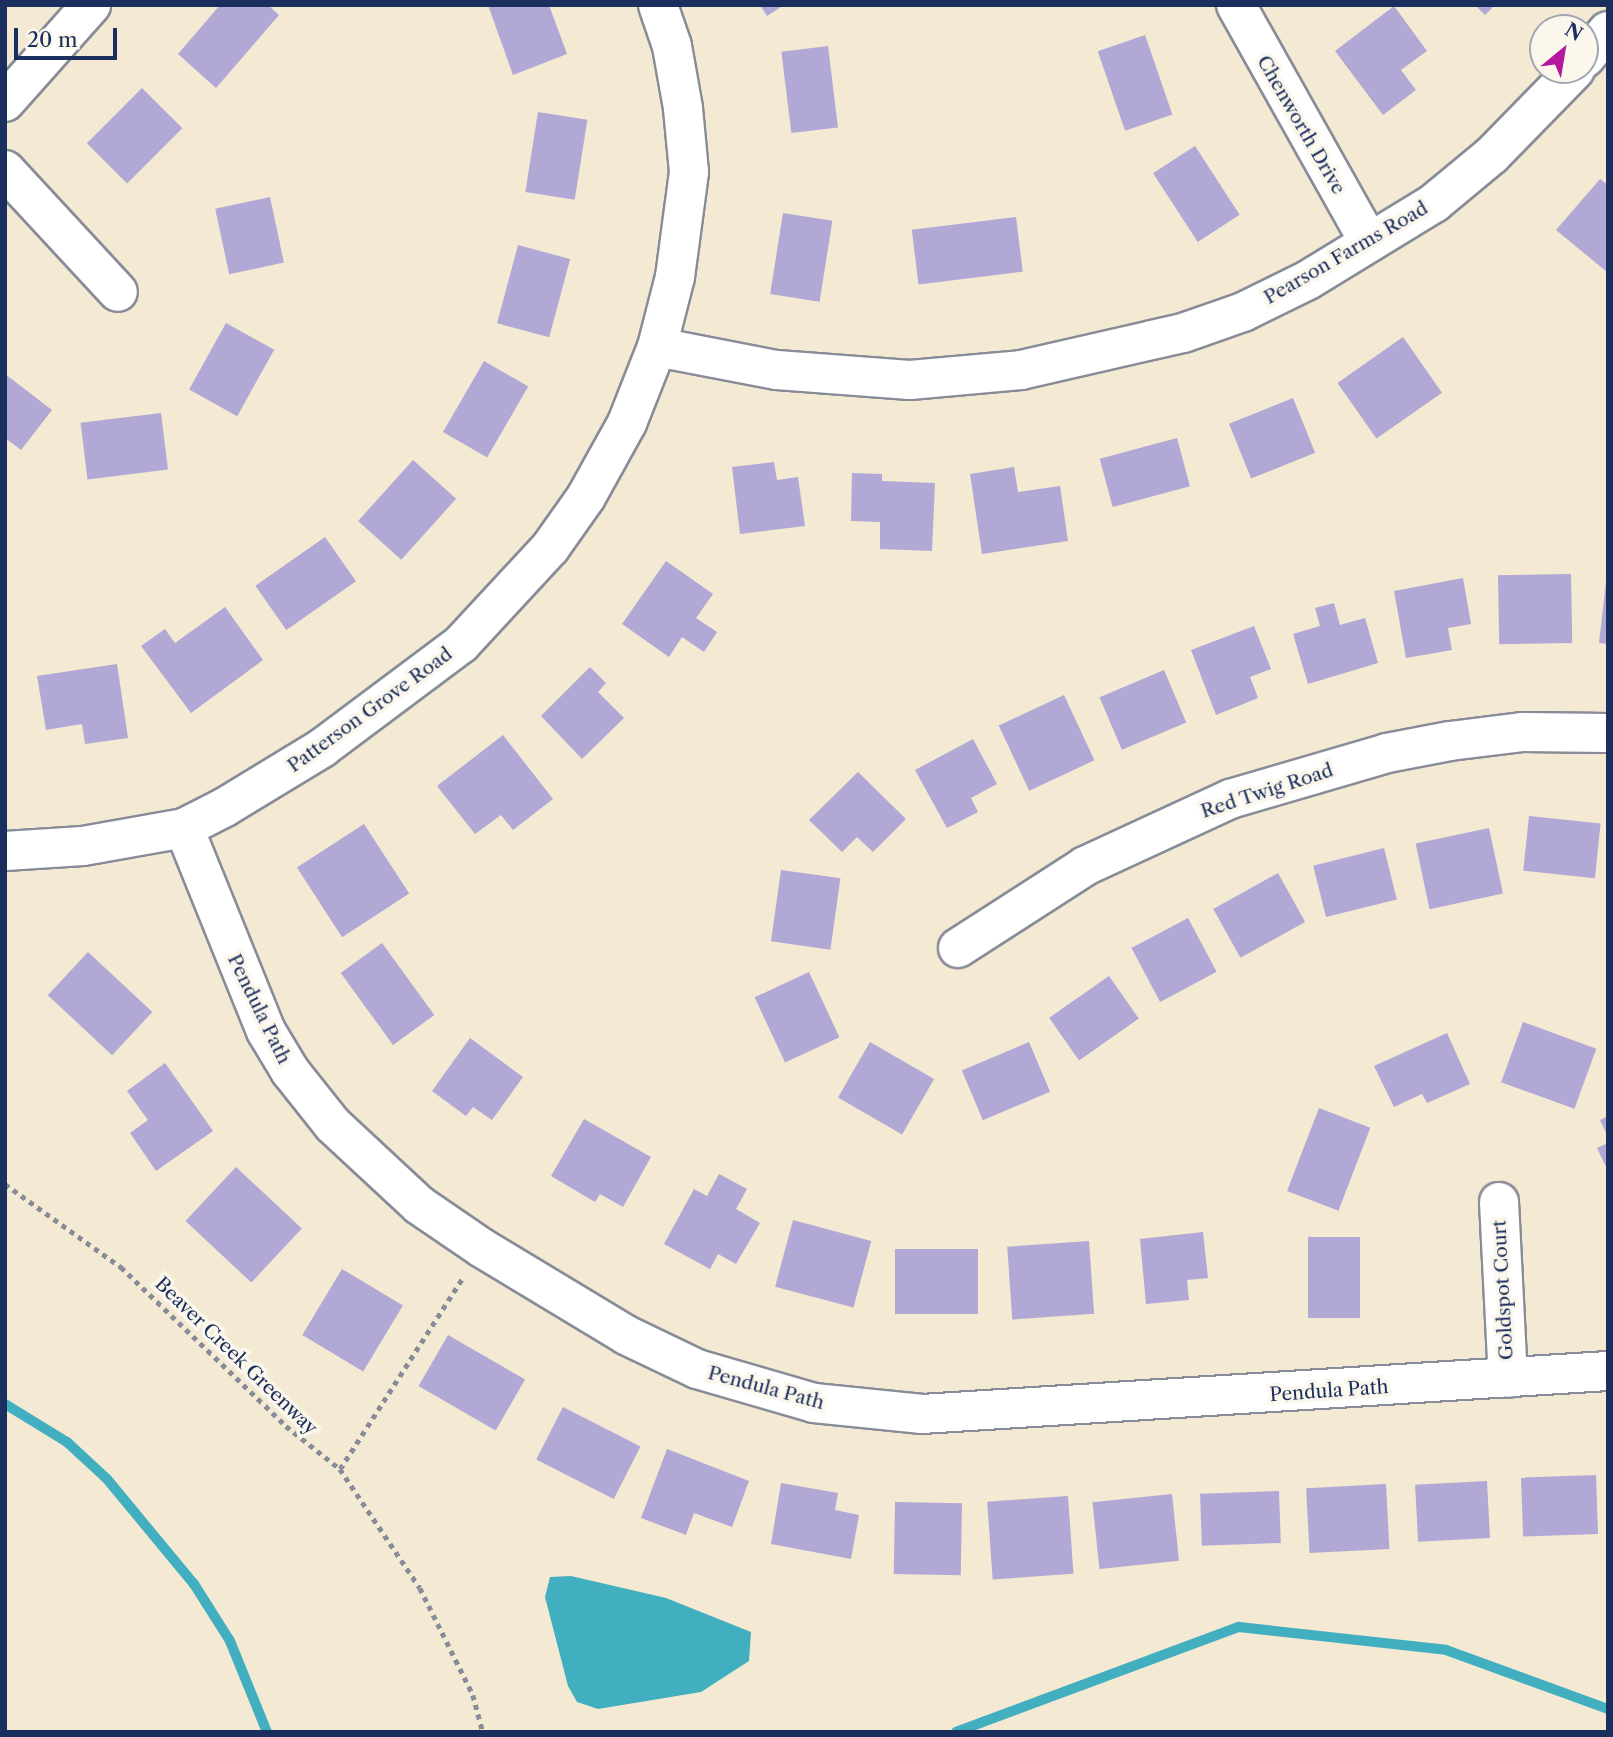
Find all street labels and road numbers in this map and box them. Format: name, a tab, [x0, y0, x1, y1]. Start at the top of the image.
street label: Chenworth Drive	[1252, 52, 1350, 198]
street label: Pearson Farms Road	[1260, 197, 1432, 309]
street label: Patterson Grove Road	[283, 643, 457, 777]
street label: Red Twig Road	[1198, 759, 1336, 823]
street label: Pendula Path	[223, 950, 295, 1068]
street label: Goldspot Court	[1488, 1219, 1518, 1361]
street label: Beaver Creek Greenway	[150, 1272, 322, 1440]
street label: Pendula Path	[705, 1362, 827, 1414]
street label: Pendula Path	[1269, 1375, 1389, 1407]

